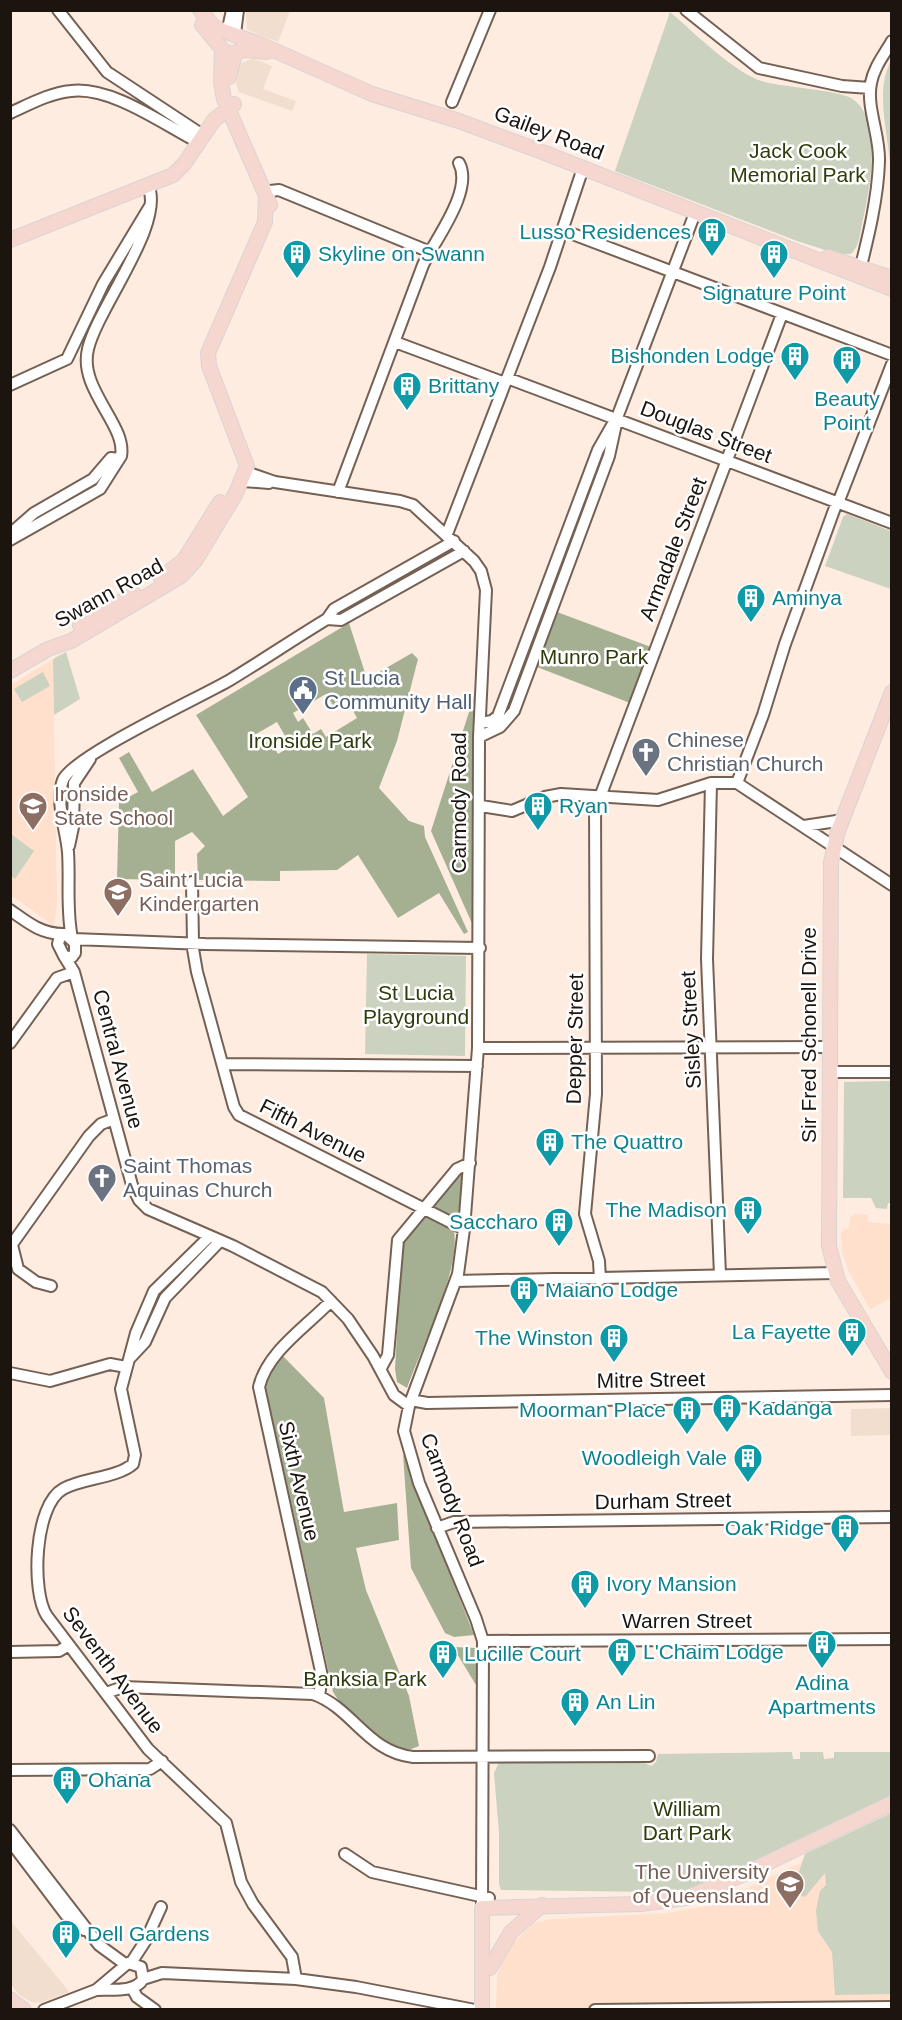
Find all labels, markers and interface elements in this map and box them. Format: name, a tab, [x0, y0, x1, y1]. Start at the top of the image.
street label: Gailey Road	[491, 101, 607, 164]
park label: Jack Cook Memorial Park	[730, 139, 866, 186]
building icon: Lusso Residences	[696, 216, 728, 258]
place label: Lusso Residences	[519, 220, 691, 243]
building icon: Skyline on Swann	[281, 238, 313, 280]
building icon: Signature Point	[758, 238, 790, 280]
place label: Skyline on Swann	[318, 242, 485, 265]
place label: Signature Point	[702, 281, 846, 304]
building icon: Bishonden Lodge	[779, 340, 811, 382]
place label: Bishonden Lodge	[611, 344, 774, 367]
building icon: Beauty Point	[831, 344, 863, 386]
building icon: Brittany	[391, 370, 423, 412]
place label: Brittany	[428, 374, 500, 397]
place label: Beauty Point	[814, 387, 880, 434]
street label: Douglas Street	[637, 396, 775, 467]
street label: Armadale Street	[635, 474, 711, 624]
street label: Swann Road	[51, 553, 167, 632]
building icon: Aminya	[735, 582, 767, 624]
place label: Aminya	[772, 586, 842, 609]
park label: Munro Park	[540, 645, 649, 668]
place label: St Lucia Community Hall	[324, 666, 472, 713]
public building icon: St Lucia Community Hall	[287, 674, 319, 716]
place label: Chinese Christian Church	[667, 728, 823, 775]
park label: Ironside Park	[248, 729, 372, 752]
street label: Carmody Road	[447, 732, 470, 874]
church icon: Chinese Christian Church	[630, 736, 662, 778]
place label: Ironside State School	[54, 782, 173, 829]
school or university icon: Ironside State School	[17, 790, 49, 832]
building icon: Ryan	[522, 790, 554, 832]
place label: Ryan	[559, 794, 608, 817]
place label: Saint Lucia Kindergarten	[139, 868, 259, 915]
school or university icon: Saint Lucia Kindergarten	[102, 876, 134, 918]
street label: Sir Fred Schonell Drive	[797, 927, 820, 1143]
street label: Sisley Street	[676, 970, 705, 1089]
street label: Depper Street	[562, 973, 587, 1105]
park label: St Lucia Playground	[363, 981, 469, 1028]
street label: Central Avenue	[89, 987, 148, 1131]
street label: Fifth Avenue	[256, 1094, 370, 1167]
building icon: The Quattro	[534, 1126, 566, 1168]
place label: The Quattro	[571, 1130, 683, 1153]
place label: Saint Thomas Aquinas Church	[123, 1154, 272, 1201]
church icon: Saint Thomas Aquinas Church	[86, 1162, 118, 1204]
building icon: The Madison	[732, 1194, 764, 1236]
place label: The Madison	[606, 1198, 727, 1221]
building icon: Saccharo	[543, 1206, 575, 1248]
place label: Saccharo	[449, 1210, 538, 1233]
building icon: Maiano Lodge	[508, 1274, 540, 1316]
place label: Maiano Lodge	[545, 1278, 678, 1301]
building icon: La Fayette	[836, 1316, 868, 1358]
place label: La Fayette	[732, 1320, 831, 1343]
building icon: The Winston	[598, 1322, 630, 1364]
place label: The Winston	[475, 1326, 593, 1349]
street label: Mitre Street	[597, 1367, 706, 1392]
building icon: Kadanga	[711, 1392, 743, 1434]
building icon: Moorman Place	[671, 1394, 703, 1436]
place label: Kadanga	[748, 1396, 832, 1419]
place label: Moorman Place	[519, 1398, 666, 1421]
street label: Sixth Avenue	[275, 1419, 324, 1543]
street label: Carmody Road	[416, 1430, 489, 1570]
building icon: Woodleigh Vale	[732, 1442, 764, 1484]
place label: Woodleigh Vale	[582, 1446, 727, 1469]
street label: Durham Street	[595, 1488, 732, 1513]
building icon: Oak Ridge	[829, 1512, 861, 1554]
place label: Oak Ridge	[725, 1516, 824, 1539]
building icon: Ivory Mansion	[569, 1568, 601, 1610]
place label: Ivory Mansion	[606, 1572, 737, 1595]
street label: Seventh Avenue	[58, 1602, 168, 1738]
street label: Warren Street	[622, 1609, 752, 1632]
building icon: Adina Apartments	[806, 1628, 838, 1670]
building icon: L'Chaim Lodge	[606, 1636, 638, 1678]
building icon: Lucille Court	[427, 1638, 459, 1680]
place label: L'Chaim Lodge	[643, 1640, 784, 1663]
place label: Lucille Court	[464, 1642, 581, 1665]
park label: Banksia Park	[303, 1667, 427, 1690]
place label: Adina Apartments	[768, 1671, 876, 1718]
building icon: An Lin	[559, 1686, 591, 1728]
place label: An Lin	[596, 1690, 656, 1713]
building icon: Ohana	[51, 1764, 83, 1806]
place label: Ohana	[88, 1768, 151, 1791]
park label: William Dart Park	[643, 1797, 732, 1844]
place label: The University of Queensland	[632, 1860, 770, 1907]
school or university icon: The University of Queensland	[774, 1868, 806, 1910]
building icon: Dell Gardens	[50, 1918, 82, 1960]
place label: Dell Gardens	[87, 1922, 210, 1945]

